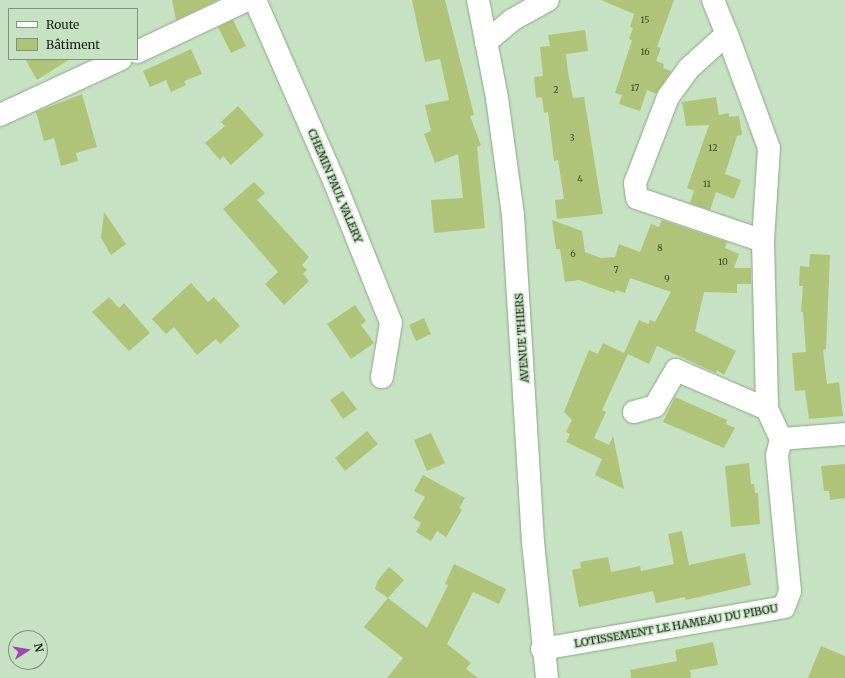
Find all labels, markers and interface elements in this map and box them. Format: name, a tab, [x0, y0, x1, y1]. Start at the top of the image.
legend	[8, 8, 138, 60]
house number: 15	[640, 15, 650, 25]
text: Route	[46, 17, 79, 32]
text: Bâtiment	[46, 37, 100, 52]
house number: 16	[640, 47, 650, 57]
house number: 17	[631, 83, 639, 93]
house number: 2	[553, 85, 559, 95]
street label: CHEMIN PAUL VALERY	[305, 127, 365, 245]
house number: 3	[569, 133, 575, 143]
house number: 12	[708, 143, 718, 153]
house number: 4	[577, 174, 583, 184]
house number: 11	[703, 179, 711, 189]
house number: 8	[657, 243, 663, 253]
house number: 6	[570, 249, 576, 259]
house number: 10	[718, 257, 728, 267]
house number: 7	[613, 265, 619, 275]
house number: 9	[664, 274, 670, 284]
street label: AVENUE THIERS	[512, 293, 532, 383]
street label: LOTISSEMENT LE HAMEAU DU PIBOU	[573, 602, 779, 650]
north arrow	[8, 630, 48, 670]
text: N	[31, 642, 47, 653]

